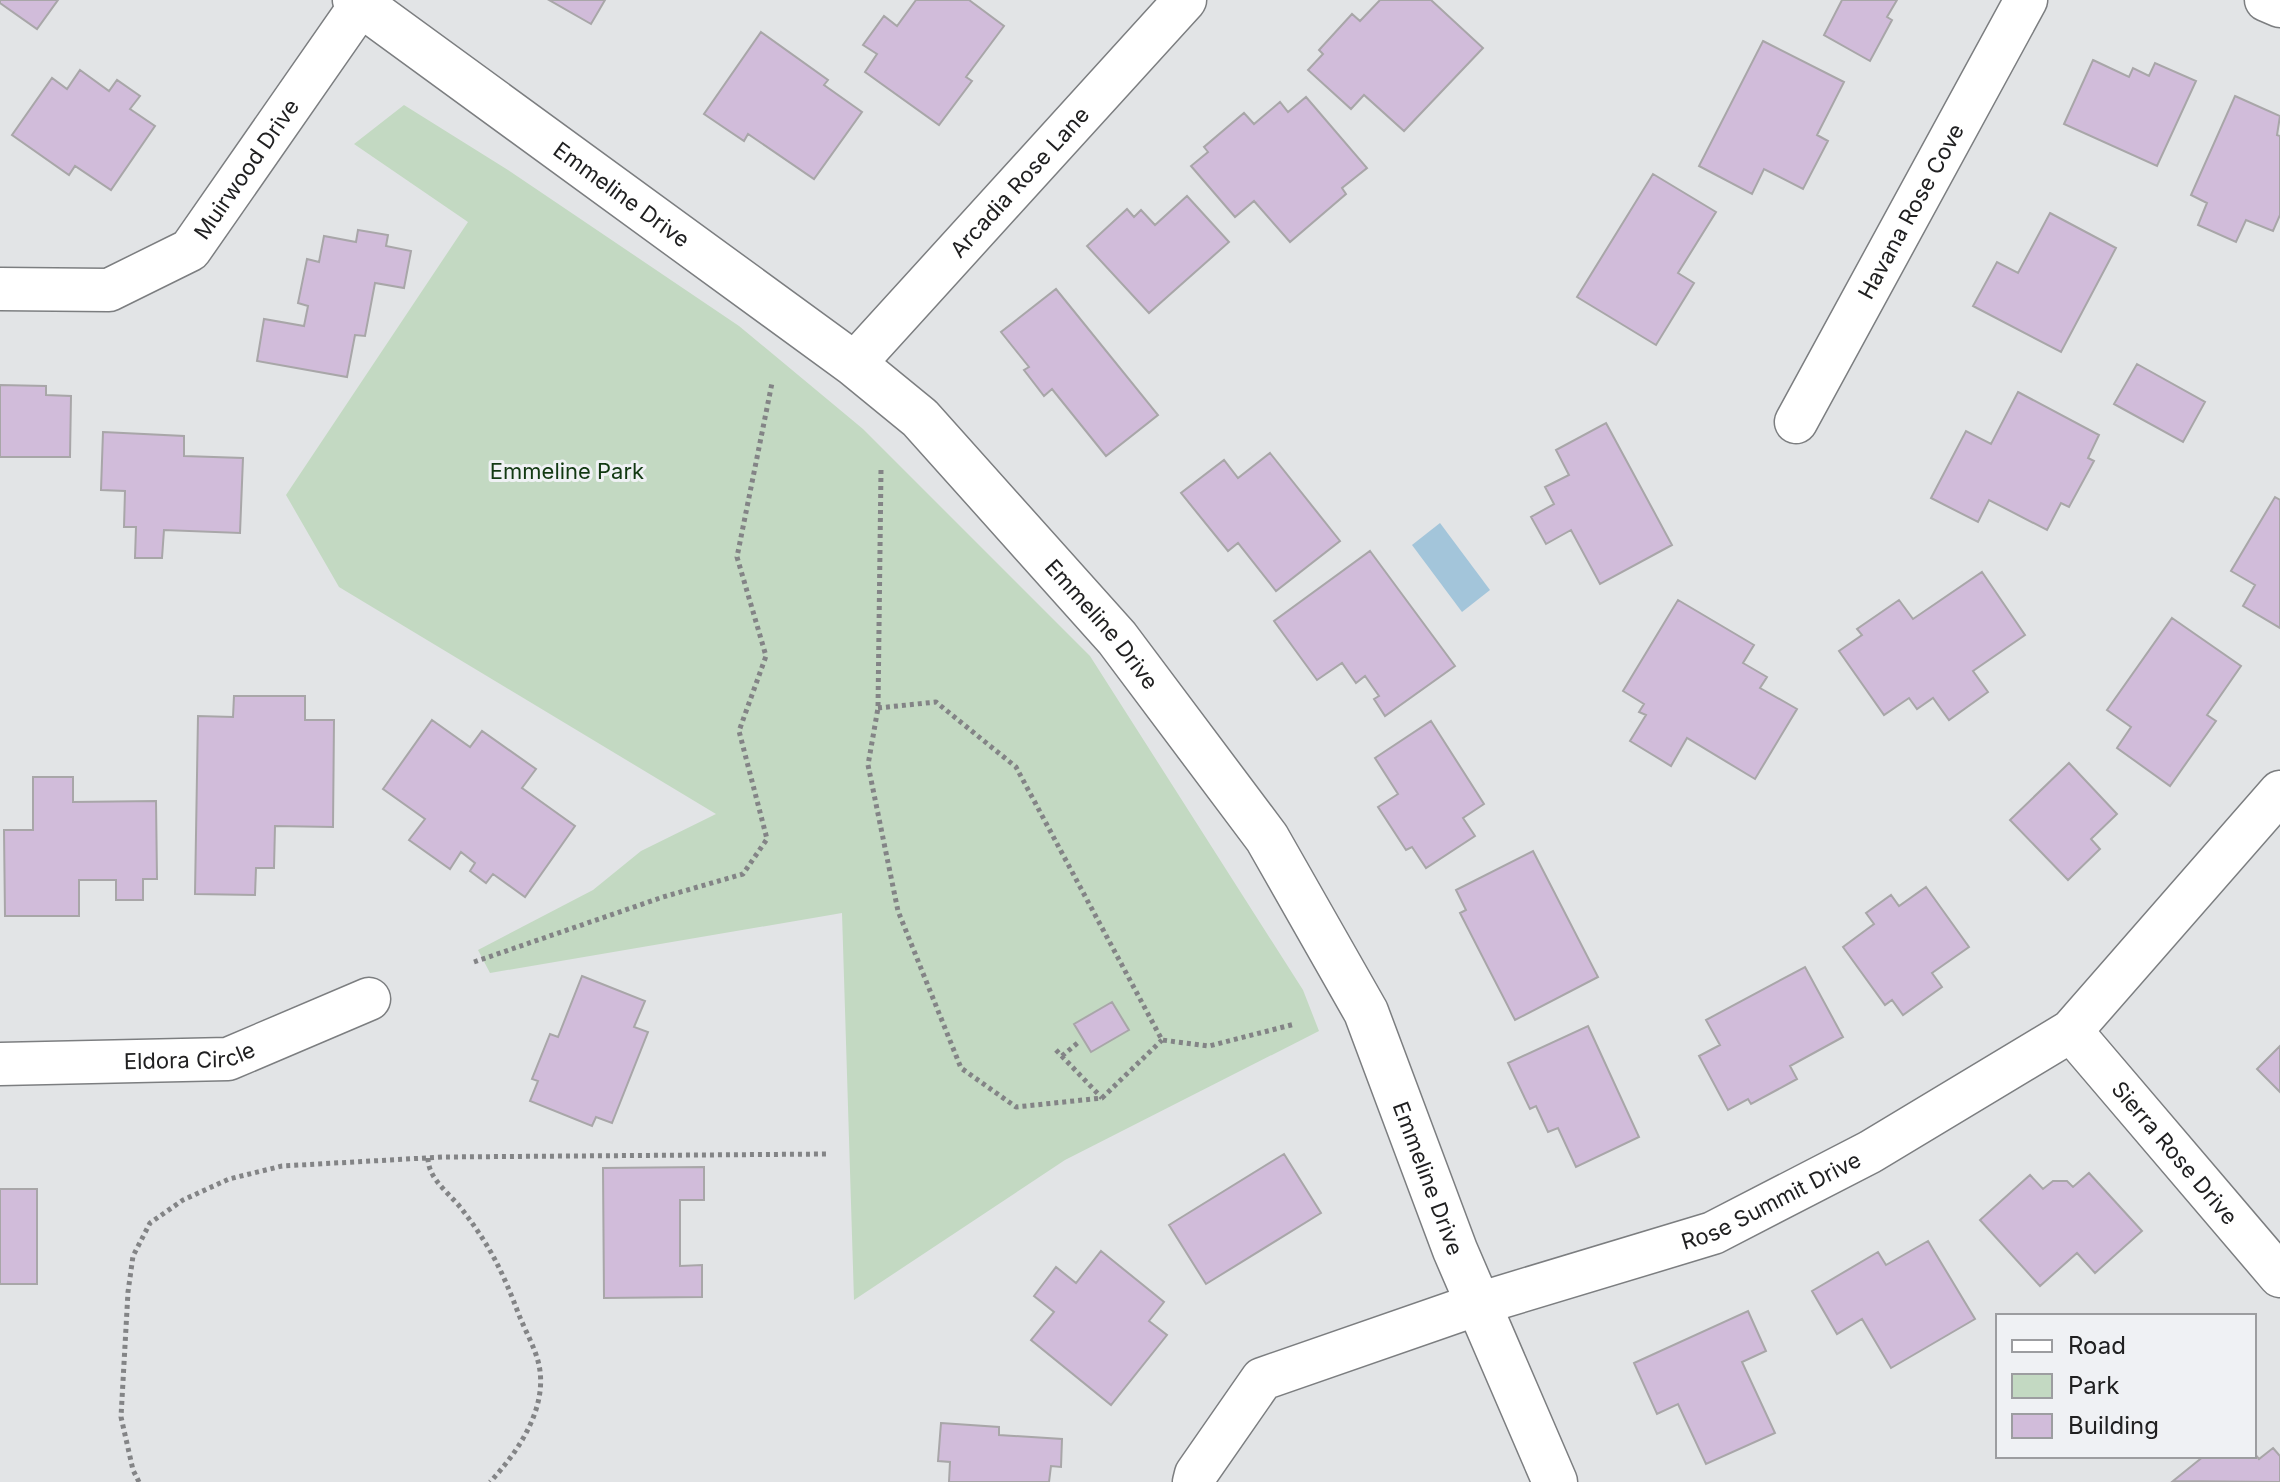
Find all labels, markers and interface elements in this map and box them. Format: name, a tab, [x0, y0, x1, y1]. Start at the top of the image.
street label: Muirwood Drive	[189, 94, 304, 244]
street label: Arcadia Rose Lane	[945, 102, 1094, 262]
street label: Havana Rose Cove	[1853, 119, 1969, 303]
street label: Emmeline Drive	[549, 136, 695, 253]
park label: Emmeline Park	[490, 458, 644, 484]
street label: Emmeline Drive	[1040, 554, 1164, 694]
street label: Eldora Circle	[124, 1036, 259, 1074]
street label: Sierra Rose Drive	[2107, 1076, 2243, 1230]
street label: Emmeline Drive	[1388, 1098, 1469, 1259]
street label: Rose Summit Drive	[1678, 1146, 1865, 1255]
legend	[1996, 1314, 2256, 1458]
text: Road	[2068, 1331, 2126, 1360]
text: Park	[2068, 1371, 2119, 1400]
text: Building	[2068, 1411, 2159, 1440]

